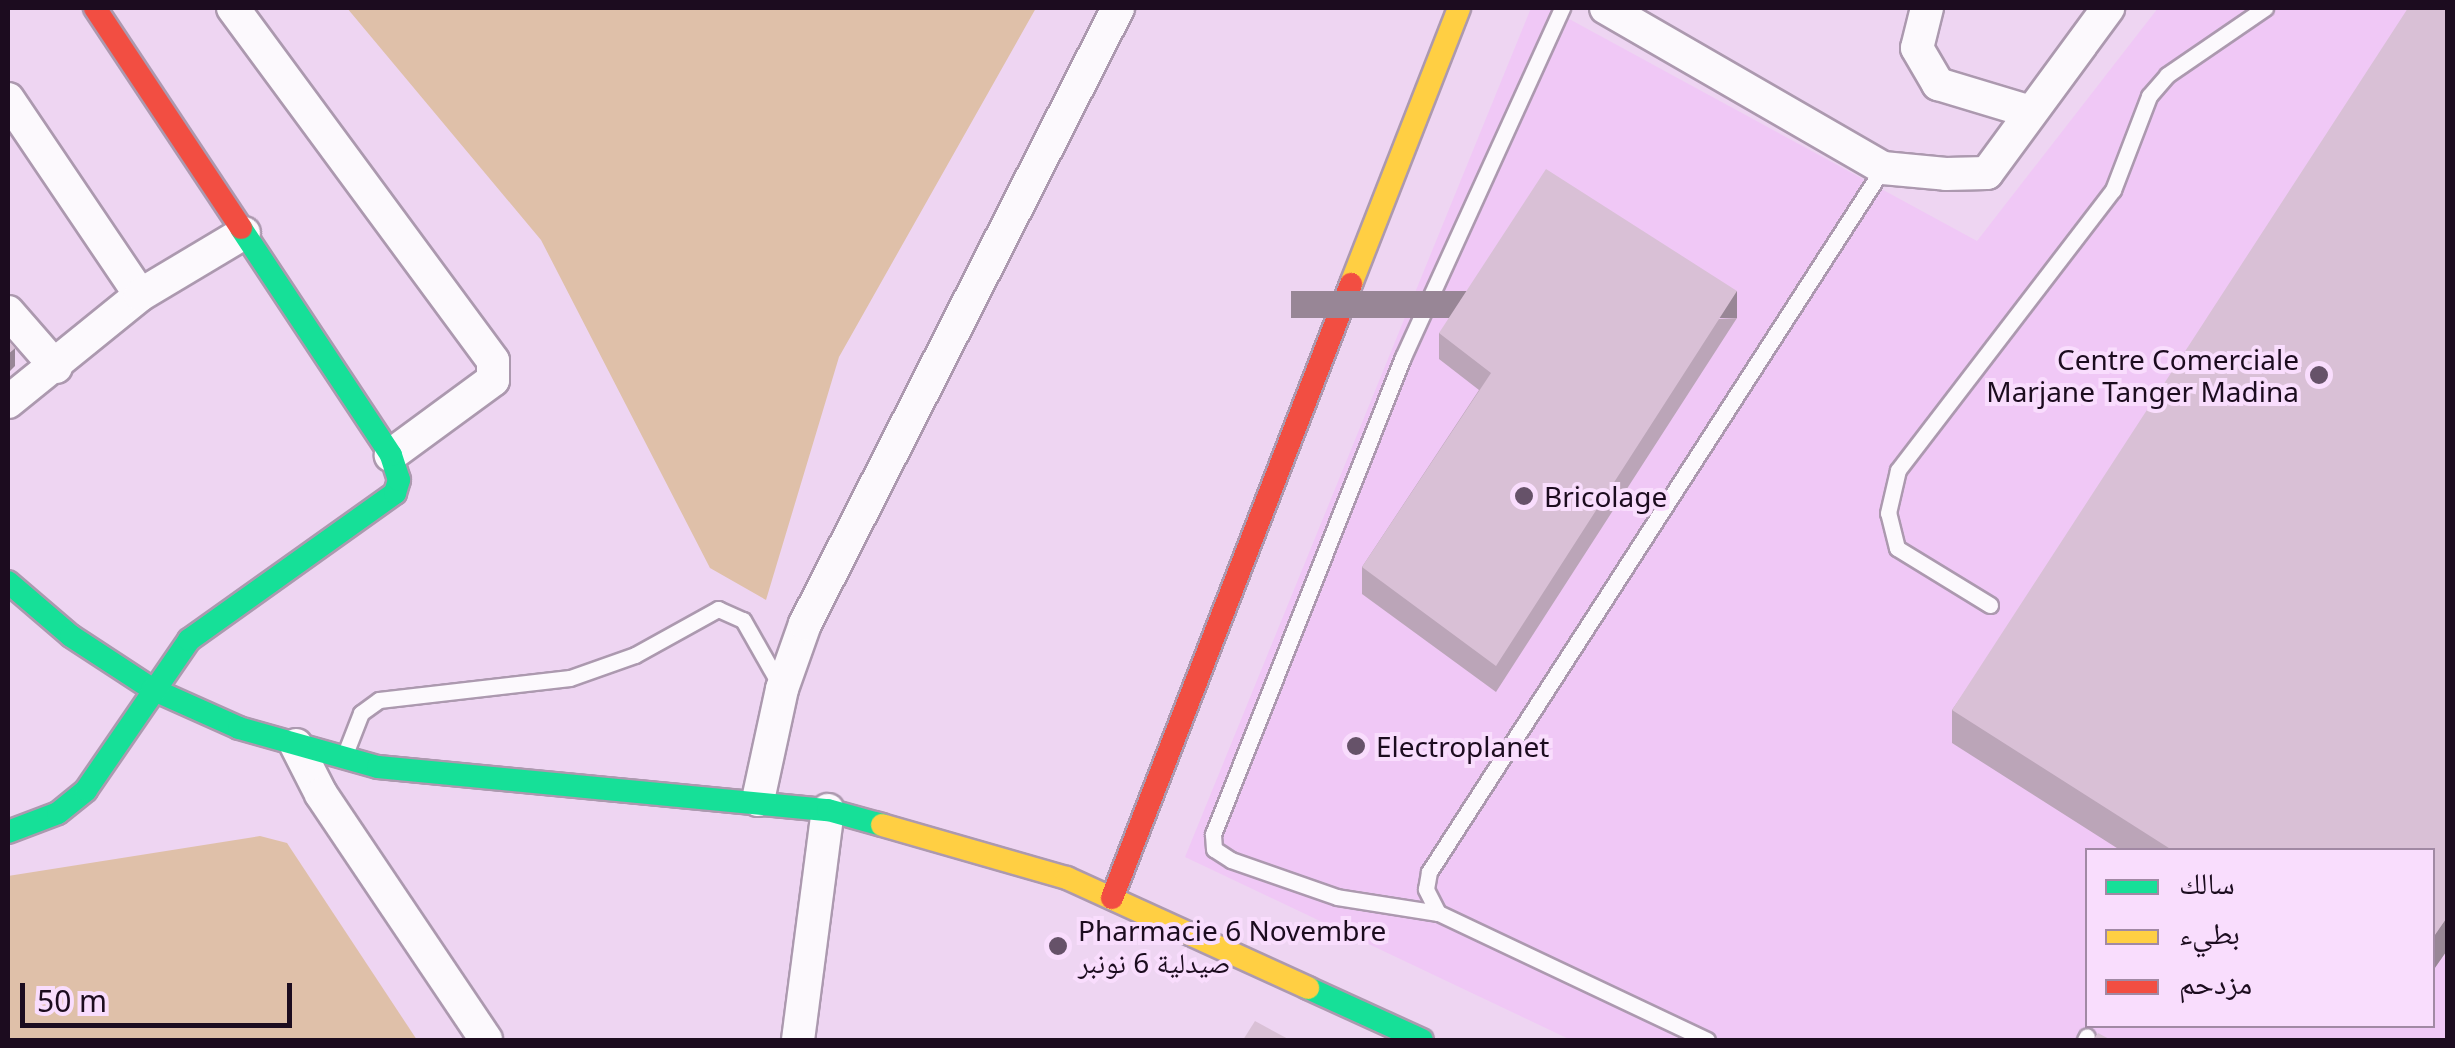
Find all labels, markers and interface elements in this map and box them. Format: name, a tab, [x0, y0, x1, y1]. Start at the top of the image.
place label: Centre Comerciale Marjane Tanger Madina	[1986, 342, 2299, 408]
marker: Centre Comerciale Marjane Tanger Madina	[2308, 364, 2330, 386]
place label: Bricolage	[1544, 479, 1667, 513]
marker: Bricolage	[1513, 485, 1535, 507]
place label: Electroplanet	[1376, 729, 1549, 763]
marker: Electroplanet	[1345, 735, 1367, 757]
legend	[2085, 848, 2435, 1028]
text: سالك	[2179, 862, 2235, 903]
text: بطيء	[2179, 912, 2240, 953]
place label: Pharmacie 6 Novembre صيدلية 6 نونبر	[1078, 913, 1386, 979]
marker: Pharmacie 6 Novembre صيدلية 6 نونبر	[1047, 935, 1069, 957]
text: مزدحم	[2179, 962, 2252, 1003]
scale bar	[25, 963, 298, 1025]
text: 50 m	[37, 980, 107, 1021]

